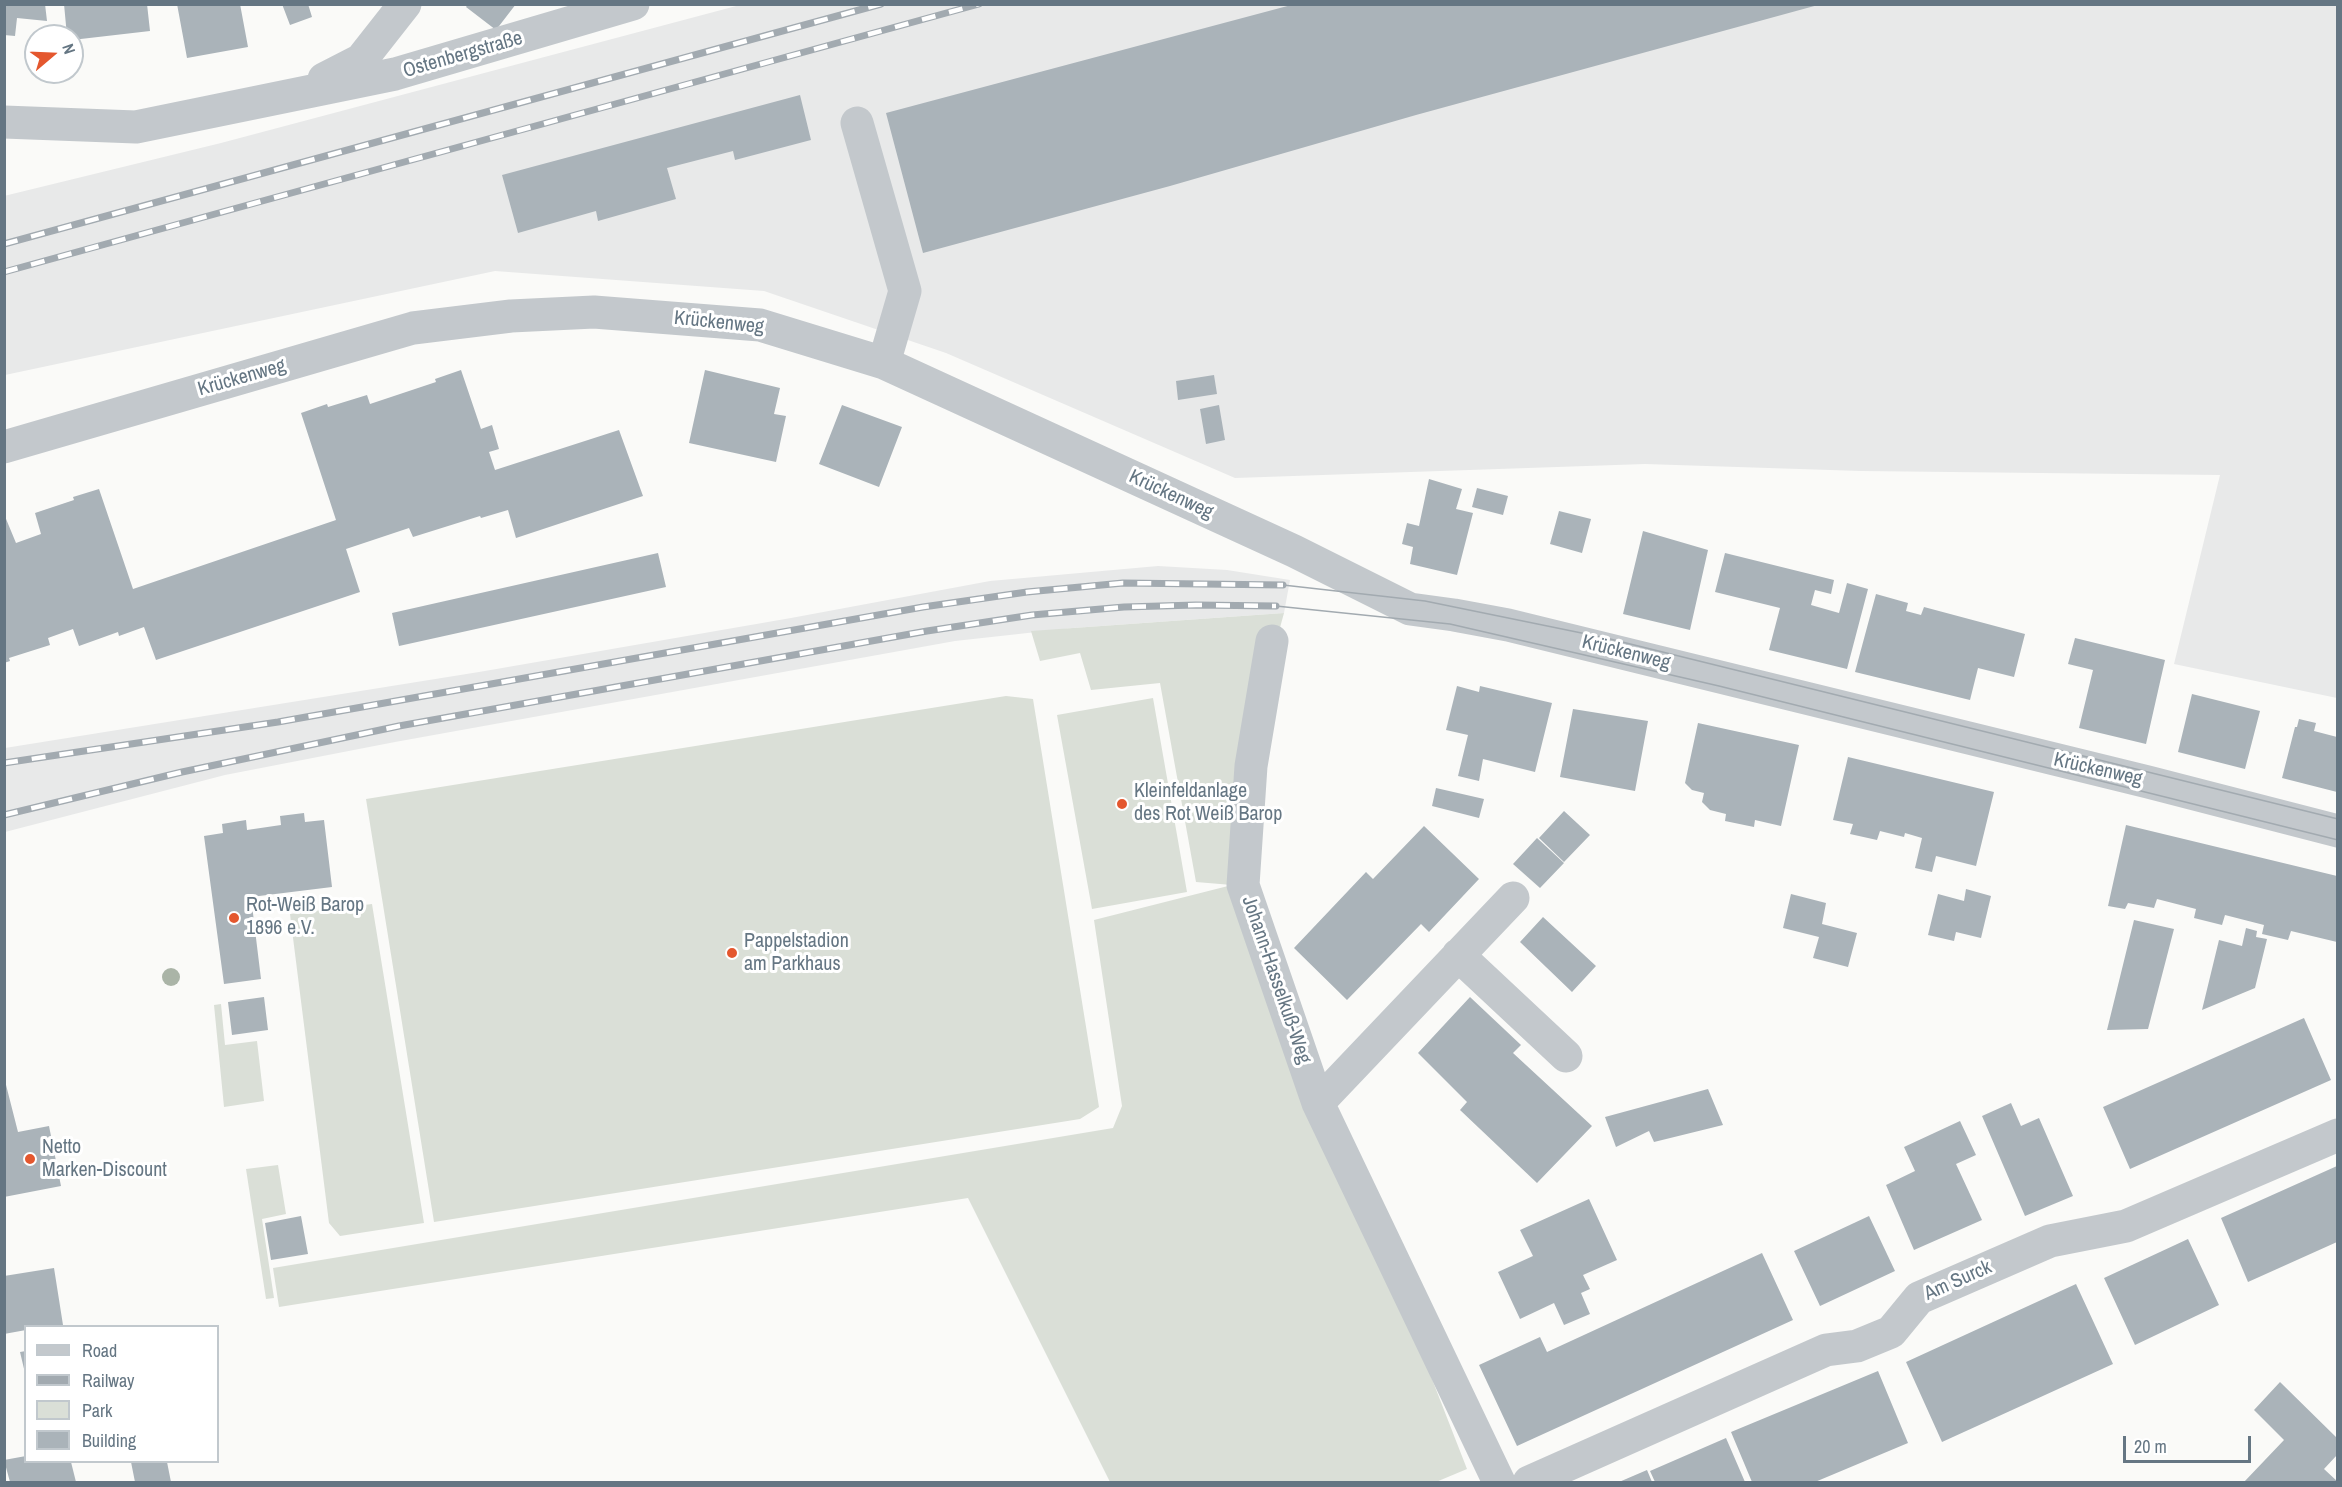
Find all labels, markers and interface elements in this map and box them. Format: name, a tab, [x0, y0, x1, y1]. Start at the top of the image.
north arrow	[24, 24, 84, 84]
street label: Ostenbergstraße	[401, 27, 525, 83]
text: N	[57, 41, 81, 57]
street label: Krückenweg	[673, 306, 765, 340]
street label: Krückenweg	[195, 354, 289, 402]
street label: Krückenweg	[1125, 465, 1217, 525]
street label: Krückenweg	[1579, 630, 1673, 676]
street label: Krückenweg	[2051, 748, 2145, 792]
place label: Kleinfeldanlage des Rot Weiß Barop	[1134, 780, 1282, 827]
marker: Kleinfeldanlage des Rot Weiß Barop	[1115, 797, 1129, 811]
street label: Johann-Hasselkuß-Weg	[1236, 893, 1316, 1067]
place label: Rot-Weiß Barop 1896 e.V.	[246, 894, 364, 941]
marker: Rot-Weiß Barop 1896 e.V.	[227, 911, 241, 925]
place label: Pappelstadion am Parkhaus	[744, 930, 849, 977]
marker: Pappelstadion am Parkhaus	[725, 946, 739, 960]
place label: Netto Marken-Discount	[42, 1136, 167, 1183]
marker: Netto Marken-Discount	[23, 1152, 37, 1166]
street label: Am Surck	[1921, 1256, 1995, 1306]
legend	[24, 1325, 219, 1463]
text: Road	[82, 1338, 117, 1363]
text: Railway	[82, 1368, 135, 1393]
text: Park	[82, 1398, 112, 1423]
scale bar	[2126, 1424, 2254, 1462]
text: Building	[82, 1428, 136, 1453]
text: 20 m	[2134, 1434, 2167, 1459]

